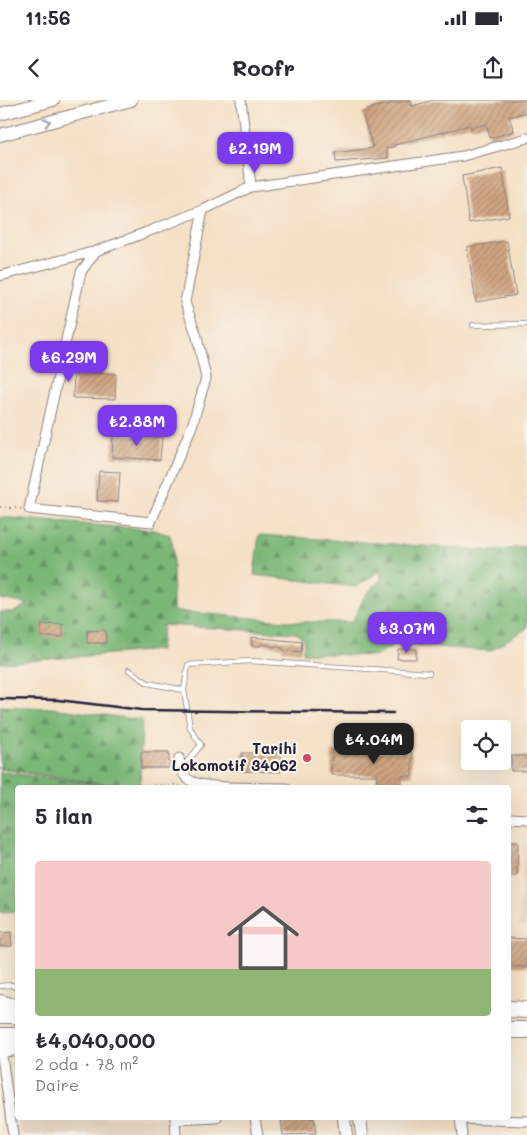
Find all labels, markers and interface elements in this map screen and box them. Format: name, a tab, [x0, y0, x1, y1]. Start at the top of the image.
text: 11:56	[25, 5, 70, 30]
text: Roofr	[232, 53, 295, 82]
icon: back	[20, 54, 48, 82]
icon: share	[479, 54, 507, 82]
one-way arrow	[43, 117, 51, 128]
pin: ₺2.19M	[214, 132, 296, 174]
text: ₺2.19M	[228, 137, 282, 158]
pin: ₺6.29M	[28, 340, 110, 383]
text: ₺6.29M	[41, 346, 97, 367]
pin: ₺2.88M	[96, 404, 178, 447]
text: ₺2.88M	[109, 410, 165, 431]
pin: ₺3.07M	[366, 612, 448, 654]
text: ₺3.07M	[379, 617, 435, 638]
map controls	[461, 720, 511, 770]
button: locate	[461, 720, 511, 770]
pin: ₺4.04M	[333, 722, 415, 765]
text: ₺4.04M	[345, 728, 403, 749]
place label: Tarihi Lokomotif 34062	[172, 738, 297, 775]
marker: Tarihi Lokomotif 34062	[301, 752, 313, 764]
icon: filters	[463, 801, 491, 829]
text: 5 ilan	[35, 802, 93, 829]
icon: home	[218, 893, 308, 983]
text: ₺4,040,000	[35, 1026, 155, 1053]
text: 2 oda · 78 m²	[35, 1053, 138, 1074]
text: Daire	[35, 1074, 79, 1095]

